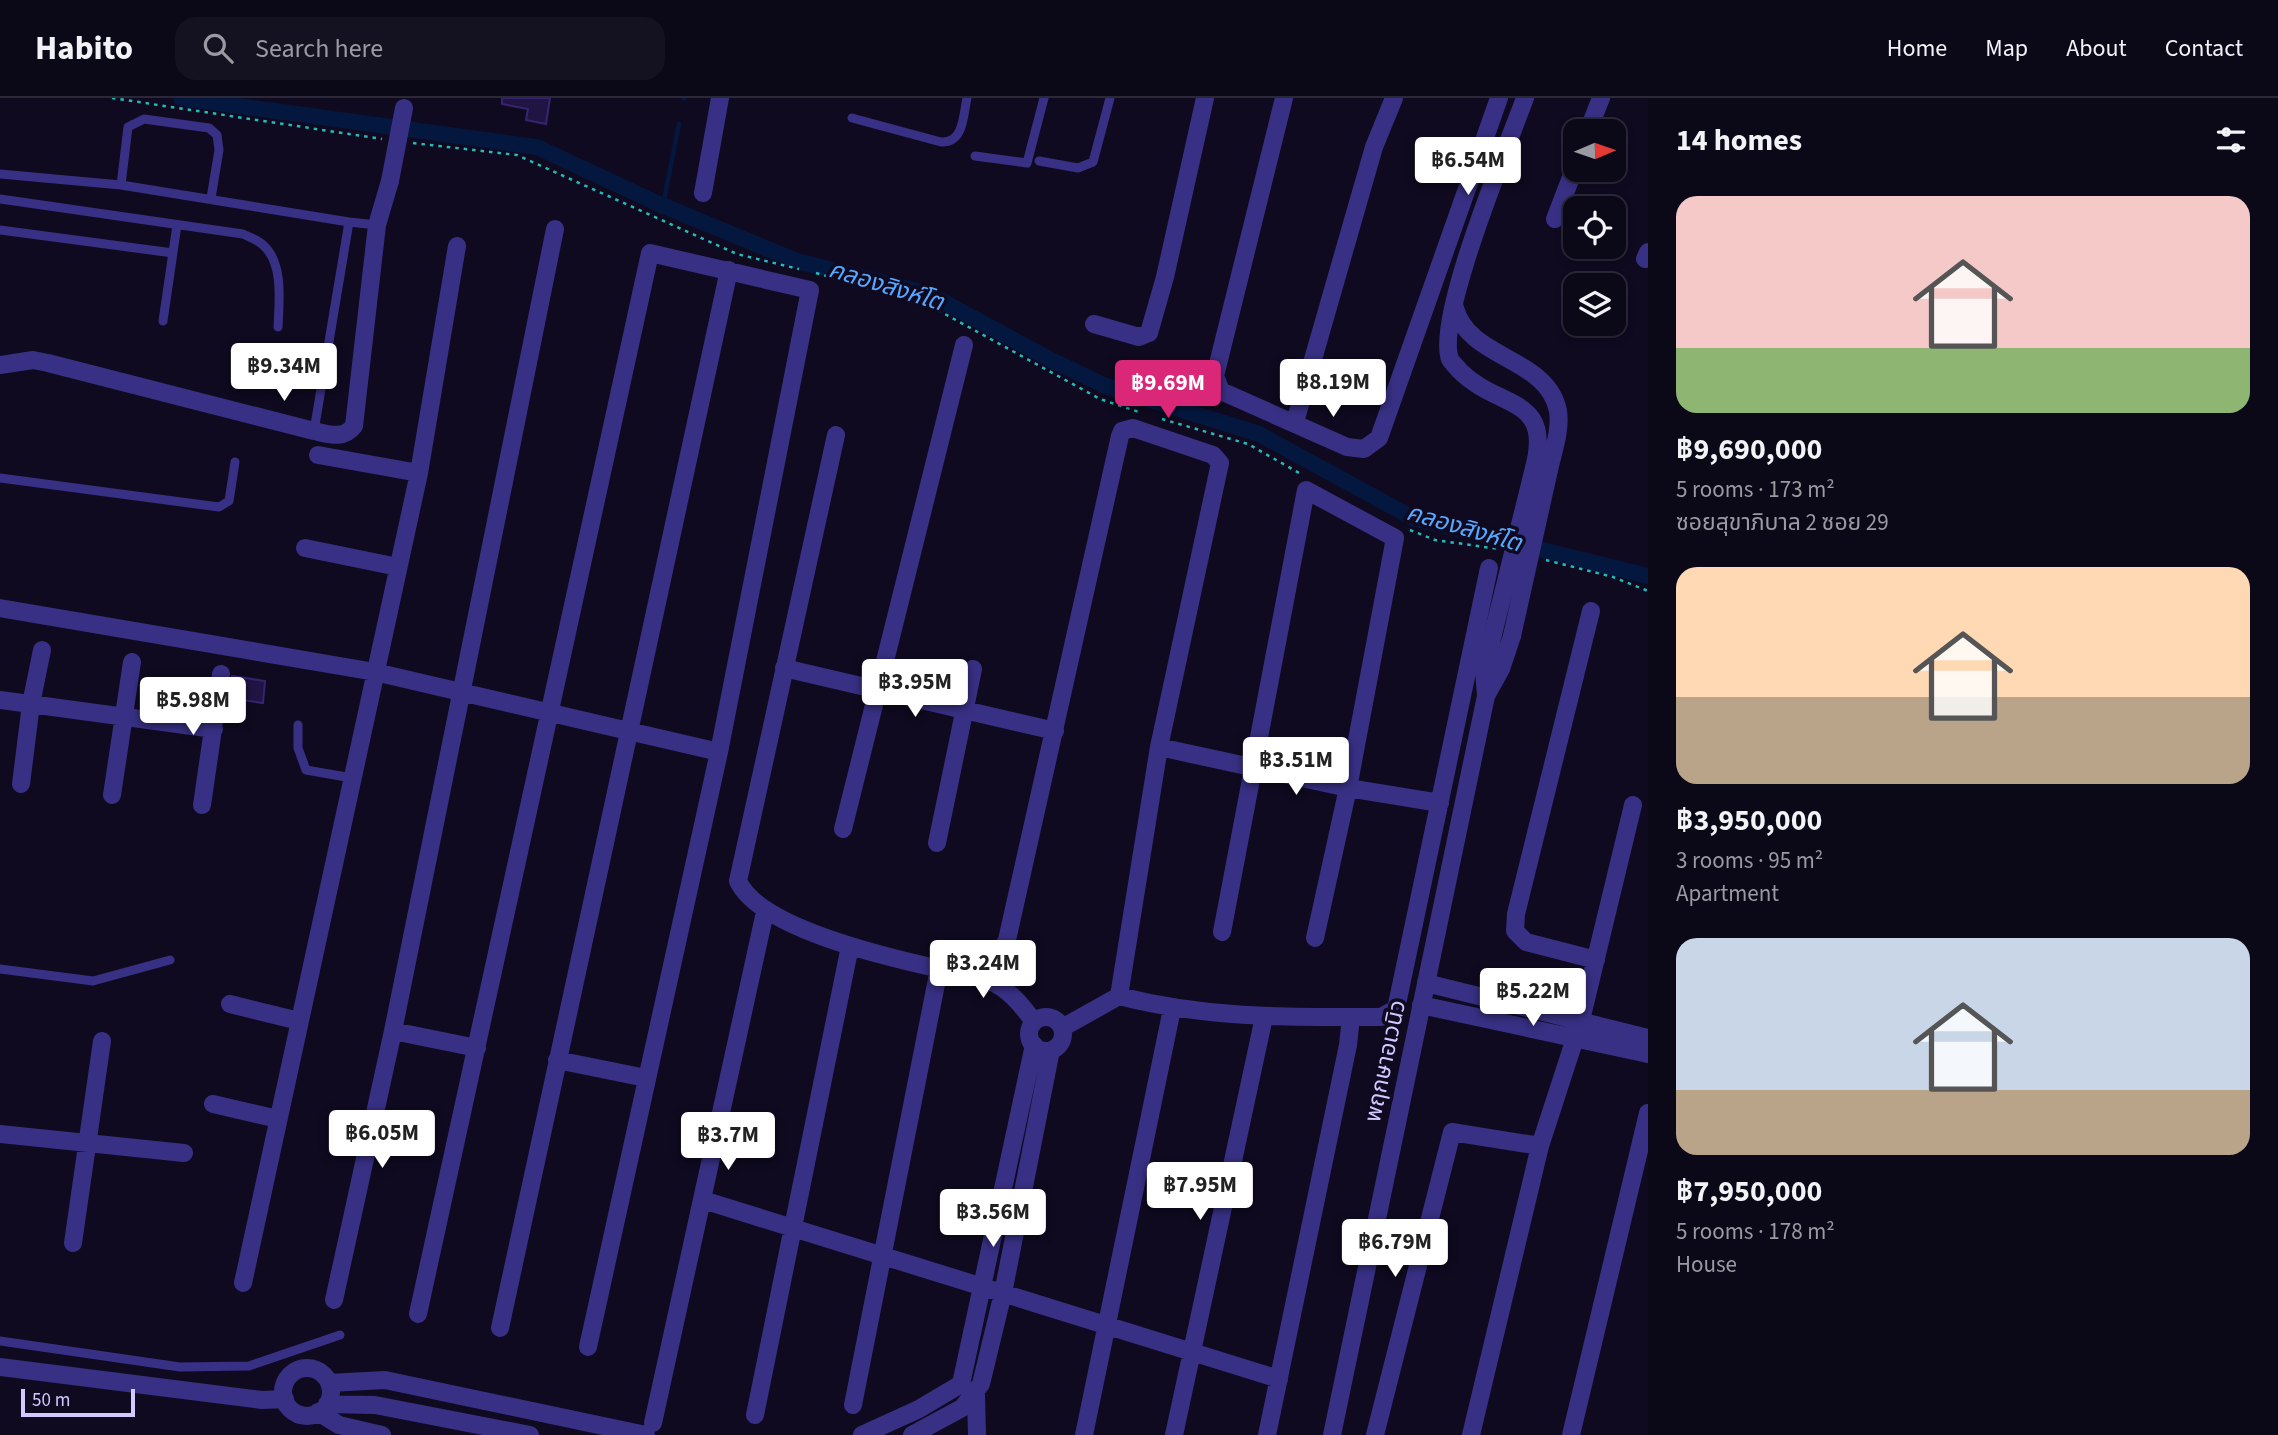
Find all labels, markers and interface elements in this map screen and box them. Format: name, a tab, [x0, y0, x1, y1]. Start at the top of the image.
search box	[175, 17, 665, 80]
text: Habito	[35, 25, 133, 72]
icon: search	[199, 29, 237, 67]
text: Search here	[255, 30, 383, 67]
text: Home	[1887, 31, 1947, 66]
text: Map	[1985, 31, 2028, 66]
text: About	[2066, 31, 2127, 66]
text: Contact	[2165, 31, 2243, 66]
north arrow	[1563, 119, 1626, 182]
map controls	[1563, 119, 1626, 336]
text: 14 homes	[1676, 119, 1802, 162]
icon: filters	[2212, 121, 2250, 159]
pin: ฿6.54M	[1411, 138, 1525, 197]
text: ฿6.54M	[1431, 143, 1505, 176]
button: locate	[1563, 196, 1626, 259]
icon: home	[1900, 241, 2026, 367]
water label: คลองสิงห์โต	[824, 252, 949, 321]
button: layers	[1563, 273, 1626, 336]
pin: ฿9.34M	[227, 344, 341, 403]
text: ฿9.34M	[247, 349, 321, 382]
pin: ฿9.69M	[1111, 360, 1225, 420]
pin: ฿8.19M	[1276, 360, 1390, 419]
text: ฿8.19M	[1296, 365, 1370, 398]
text: ฿9.69M	[1131, 366, 1205, 399]
text: ฿9,690,000	[1676, 428, 1822, 471]
text: 5 rooms · 173 m²	[1676, 473, 1835, 506]
water label: คลองสิงห์โต	[1402, 495, 1527, 562]
text: ซอยสุขาภิบาล 2 ซอย 29	[1676, 506, 1889, 539]
icon: home	[1900, 613, 2026, 739]
pin: ฿3.95M	[858, 660, 972, 719]
text: ฿3.95M	[878, 665, 952, 698]
pin: ฿5.98M	[136, 678, 250, 737]
text: ฿5.98M	[156, 683, 230, 716]
pin: ฿3.51M	[1239, 738, 1353, 797]
text: ฿3.51M	[1259, 743, 1333, 776]
text: ฿3,950,000	[1676, 799, 1822, 842]
text: 3 rooms · 95 m²	[1676, 844, 1823, 877]
text: Apartment	[1676, 877, 1779, 910]
pin: ฿3.24M	[926, 940, 1040, 1000]
text: ฿3.24M	[946, 946, 1020, 979]
pin: ฿5.22M	[1476, 968, 1590, 1028]
text: ฿5.22M	[1496, 974, 1570, 1007]
icon: home	[1900, 984, 2026, 1110]
street label: พฤกษาอเวนิว	[1356, 997, 1414, 1125]
pin: ฿6.05M	[325, 1110, 439, 1170]
pin: ฿3.7M	[679, 1112, 777, 1172]
text: ฿6.05M	[345, 1116, 419, 1149]
text: ฿3.7M	[697, 1118, 759, 1151]
pin: ฿7.95M	[1143, 1162, 1257, 1222]
text: ฿7.95M	[1163, 1168, 1237, 1201]
text: ฿7,950,000	[1676, 1170, 1822, 1213]
pin: ฿3.56M	[936, 1190, 1050, 1249]
text: ฿3.56M	[956, 1195, 1030, 1228]
text: 5 rooms · 178 m²	[1676, 1215, 1835, 1248]
pin: ฿6.79M	[1338, 1220, 1452, 1279]
text: ฿6.79M	[1358, 1225, 1432, 1258]
text: House	[1676, 1248, 1737, 1281]
scale bar	[21, 1386, 135, 1418]
text: 50 m	[32, 1387, 70, 1414]

